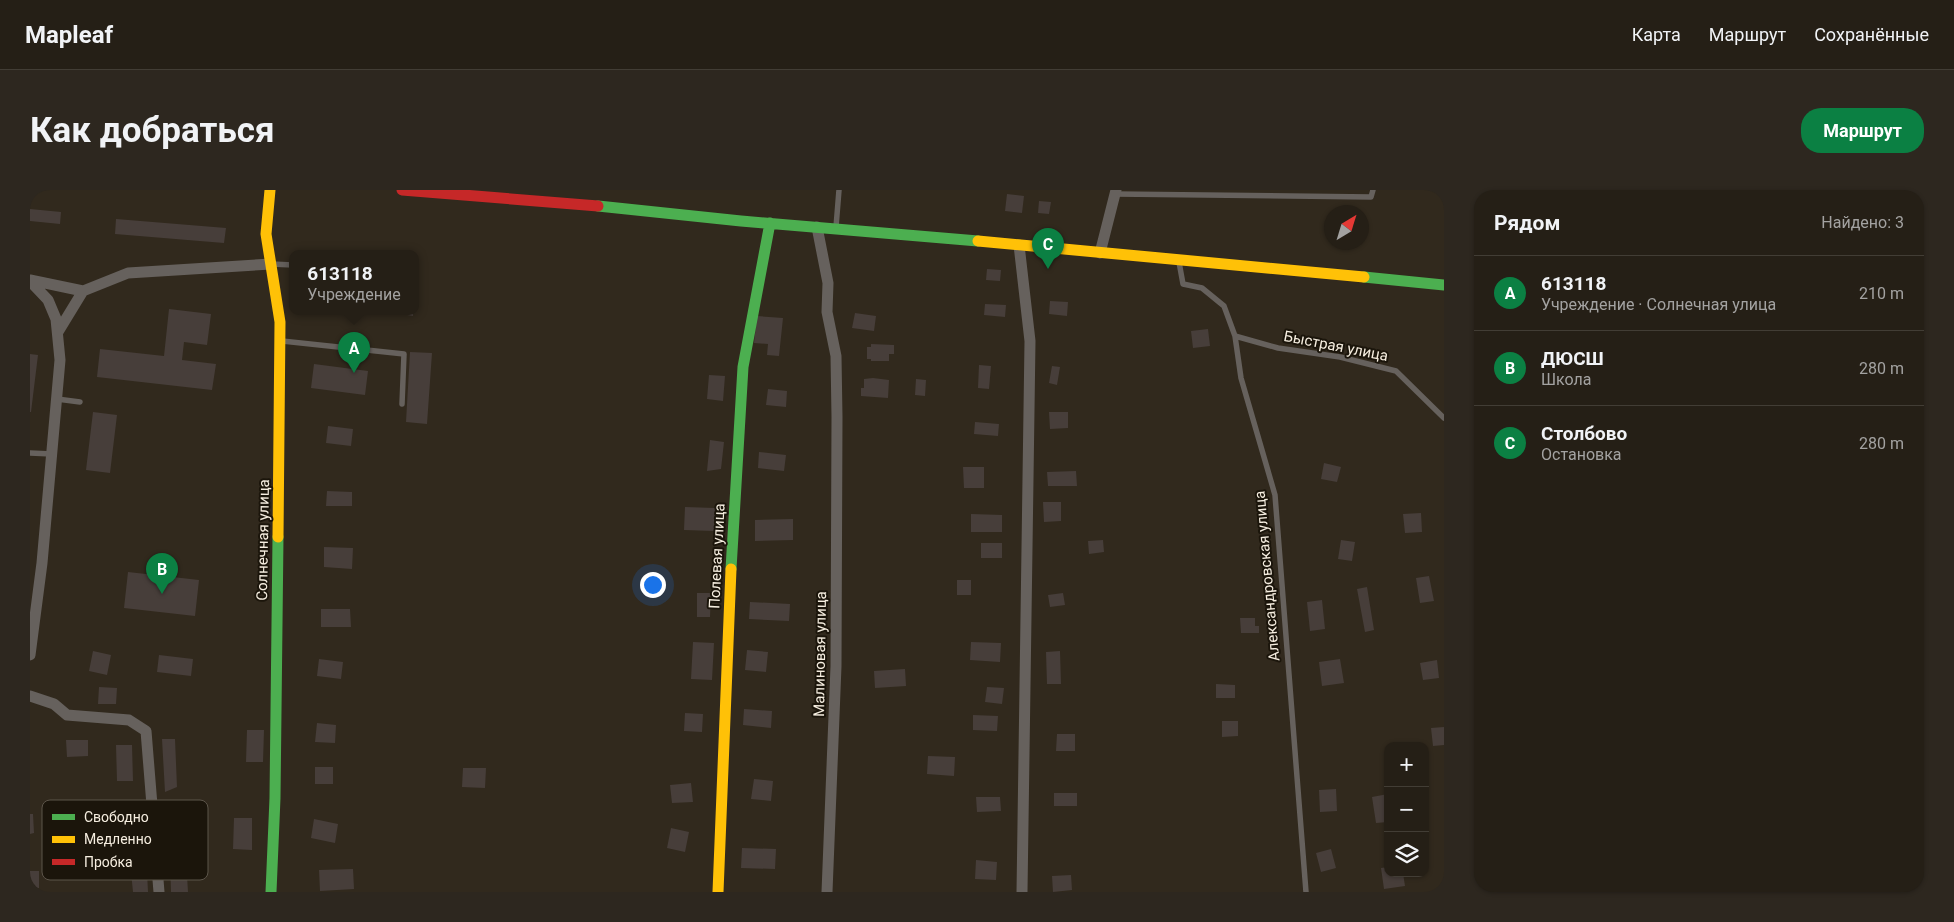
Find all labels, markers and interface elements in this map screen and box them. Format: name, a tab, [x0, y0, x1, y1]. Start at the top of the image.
text: Mapleaf	[25, 21, 113, 49]
text: Карта	[1632, 24, 1681, 45]
text: Маршрут	[1709, 24, 1786, 45]
text: Сохранённые	[1814, 24, 1929, 45]
button: Маршрут	[1801, 108, 1924, 153]
text: Как добраться	[30, 110, 275, 151]
north arrow	[1324, 205, 1369, 250]
text: Рядом	[1494, 211, 1560, 235]
text: Найдено: 3	[1821, 213, 1904, 232]
pin: C	[1032, 228, 1064, 269]
popup	[289, 250, 419, 315]
text: 613118	[307, 262, 373, 285]
text: 613118	[1541, 272, 1606, 295]
text: A	[1505, 284, 1515, 303]
text: 210 m	[1859, 284, 1904, 303]
text: Учреждение	[307, 285, 401, 304]
text: Учреждение · Солнечная улица	[1541, 295, 1776, 314]
street label: Быстрая улица	[1282, 327, 1390, 365]
pin: A	[338, 332, 370, 373]
text: ДЮСШ	[1541, 347, 1604, 370]
text: B	[1505, 359, 1515, 378]
text: 280 m	[1859, 359, 1904, 378]
text: Школа	[1541, 370, 1592, 389]
text: Столбово	[1541, 422, 1627, 445]
text: C	[1505, 434, 1515, 453]
text: 280 m	[1859, 434, 1904, 453]
text: Остановка	[1541, 445, 1622, 464]
street label: Солнечная улица	[253, 479, 273, 601]
street label: Александровская улица	[1251, 490, 1283, 662]
street label: Полевая улица	[705, 503, 729, 609]
pin: B	[146, 553, 178, 594]
your location	[640, 572, 666, 598]
street label: Малиновая улица	[810, 591, 830, 717]
map controls	[1384, 742, 1429, 877]
button: +	[1384, 742, 1429, 787]
button: −	[1384, 787, 1429, 832]
legend	[42, 800, 208, 880]
text: Свободно	[84, 809, 149, 825]
text: Медленно	[84, 831, 152, 847]
button: layers	[1384, 832, 1429, 877]
text: Пробка	[84, 854, 133, 870]

